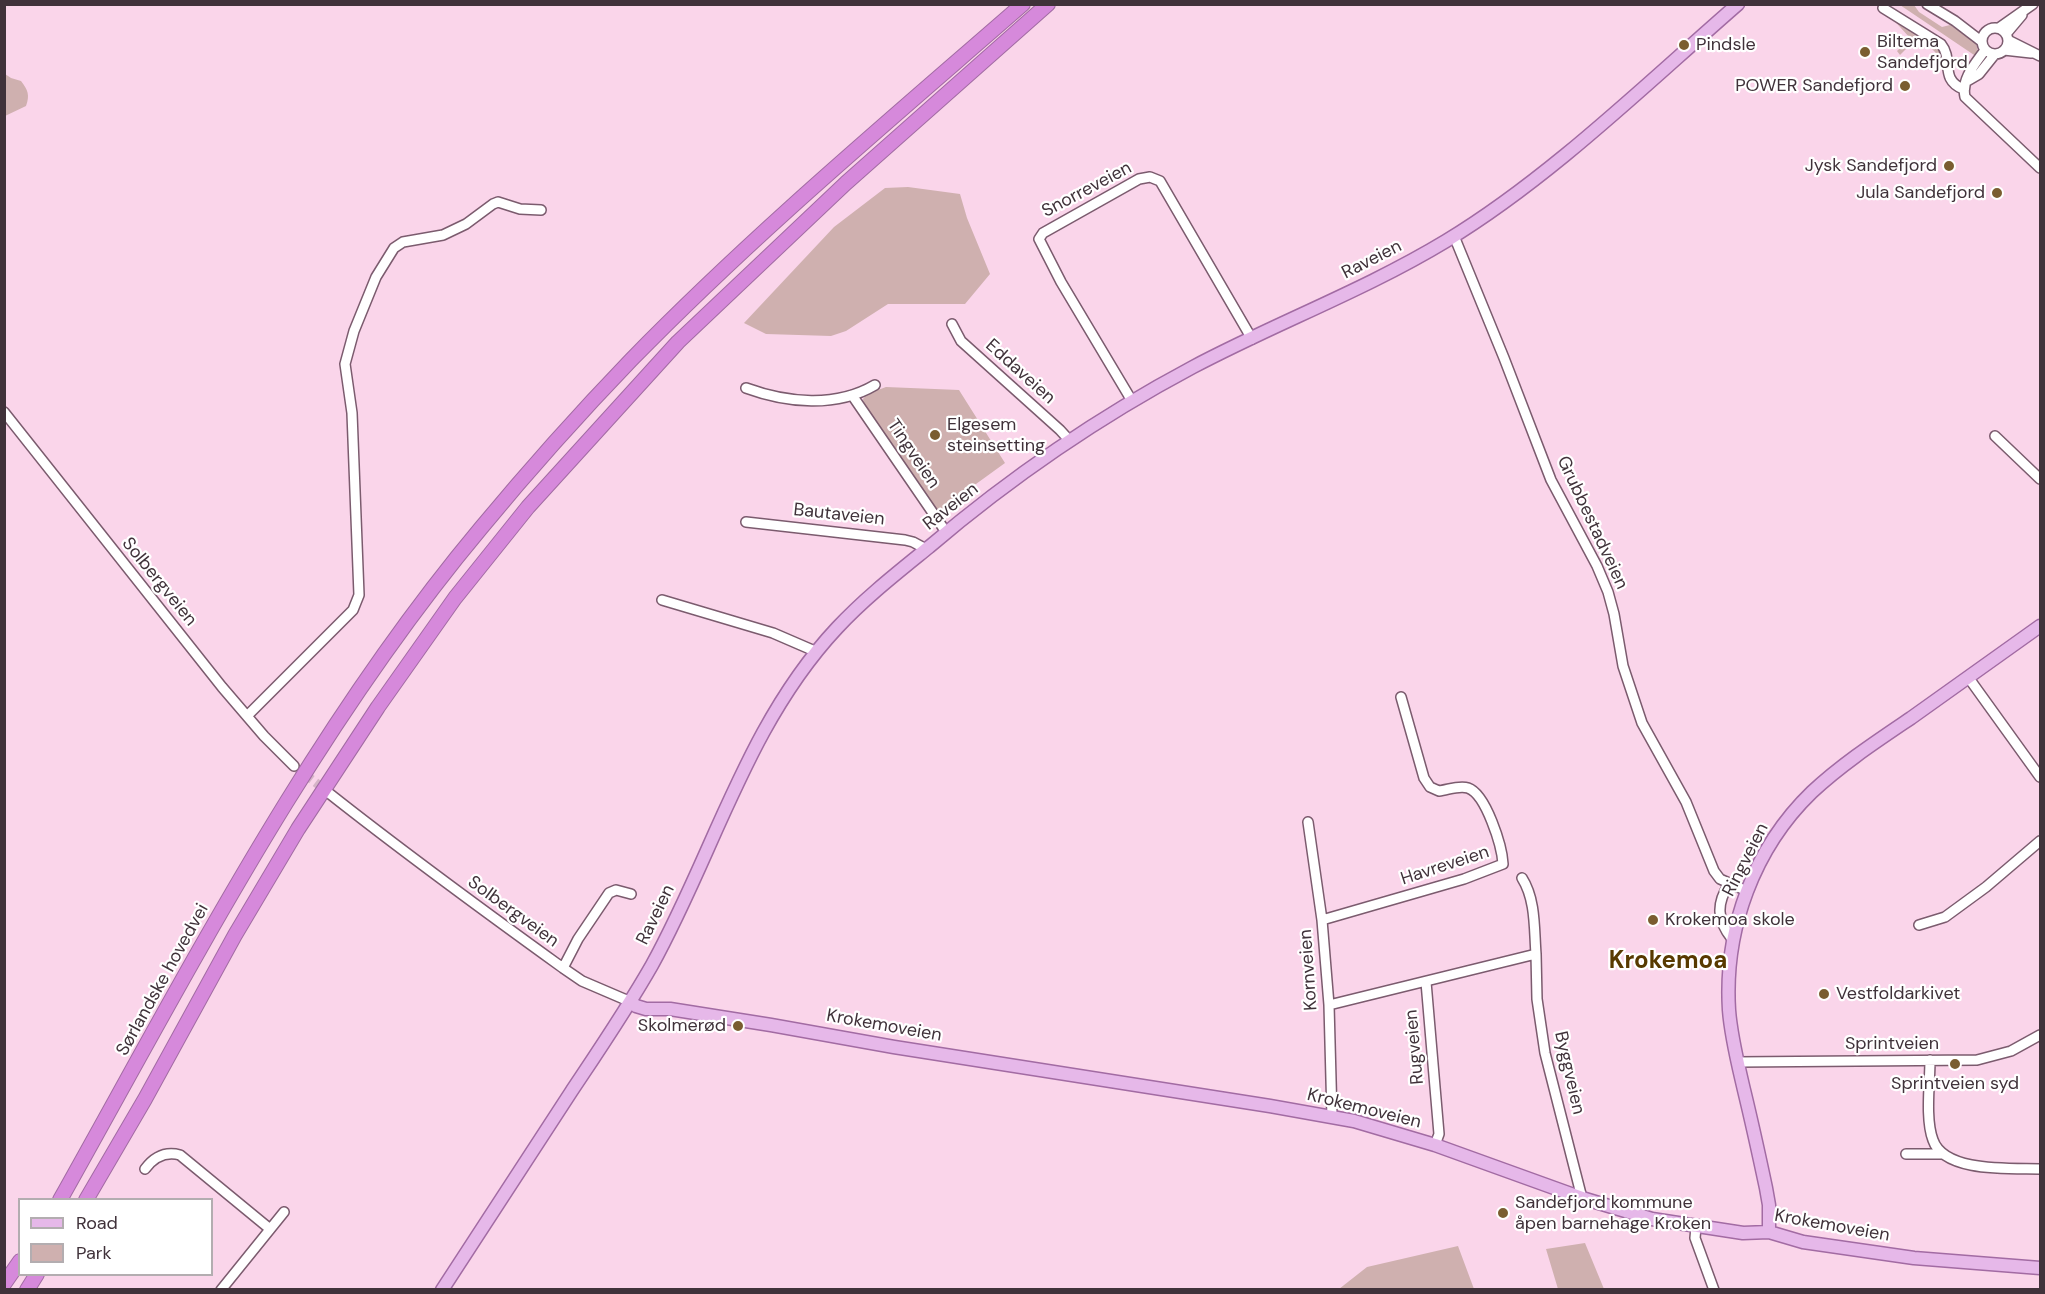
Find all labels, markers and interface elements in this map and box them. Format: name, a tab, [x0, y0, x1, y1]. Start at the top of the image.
place label: Biltema Sandefjord	[1877, 31, 1968, 74]
place label: Pindsle	[1696, 34, 1756, 56]
marker: Pindsle	[1677, 38, 1691, 52]
marker: Biltema Sandefjord	[1858, 45, 1872, 59]
place label: POWER Sandefjord	[1735, 75, 1893, 97]
marker: POWER Sandefjord	[1898, 79, 1912, 93]
place label: Jysk Sandefjord	[1805, 155, 1937, 177]
street label: Snorreveien	[1038, 157, 1136, 223]
marker: Jysk Sandefjord	[1942, 159, 1956, 173]
place label: Jula Sandefjord	[1856, 182, 1985, 204]
marker: Jula Sandefjord	[1990, 186, 2004, 200]
street label: Raveien	[1339, 236, 1405, 284]
street label: Eddaveien	[981, 335, 1059, 409]
place label: Elgesem steinsetting	[947, 414, 1045, 456]
street label: Tingveien	[882, 415, 944, 493]
marker: Elgesem steinsetting	[928, 428, 942, 442]
street label: Grubbestadveien	[1552, 453, 1632, 593]
street label: Raveien	[919, 479, 983, 535]
street label: Bautaveien	[792, 499, 886, 531]
street label: Solbergveien	[117, 534, 201, 630]
street label: Ringveien	[1718, 820, 1774, 900]
street label: Havreveien	[1398, 842, 1492, 890]
street label: Solbergveien	[463, 872, 563, 952]
street label: Raveien	[632, 881, 680, 949]
street label: Sørlandske hovedvei	[112, 900, 214, 1060]
place label: Krokemoa skole	[1665, 909, 1795, 931]
marker: Krokemoa skole	[1646, 913, 1660, 927]
street label: Kornveien	[1295, 929, 1323, 1011]
district label: Krokemoa	[1609, 948, 1727, 976]
place label: Vestfoldarkivet	[1836, 983, 1960, 1005]
marker: Vestfoldarkivet	[1817, 987, 1831, 1001]
street label: Krokemoveien	[825, 1005, 943, 1047]
street label: Rugveien	[1401, 1009, 1429, 1085]
place label: Skolmerød	[638, 1015, 726, 1037]
marker: Skolmerød	[731, 1019, 745, 1033]
street label: Byggveien	[1549, 1029, 1589, 1117]
street label: Sprintveien	[1845, 1033, 1939, 1055]
marker: Sprintveien syd	[1948, 1057, 1962, 1071]
place label: Sprintveien syd	[1891, 1073, 2019, 1095]
street label: Krokemoveien	[1305, 1084, 1423, 1134]
place label: Sandefjord kommune åpen barnehage Kroken	[1515, 1192, 1711, 1234]
legend	[18, 1198, 213, 1276]
street label: Krokemoveien	[1773, 1205, 1891, 1247]
marker: Sandefjord kommune åpen barnehage Kroken	[1496, 1206, 1510, 1220]
text: Road	[76, 1211, 118, 1235]
text: Park	[76, 1241, 112, 1265]

